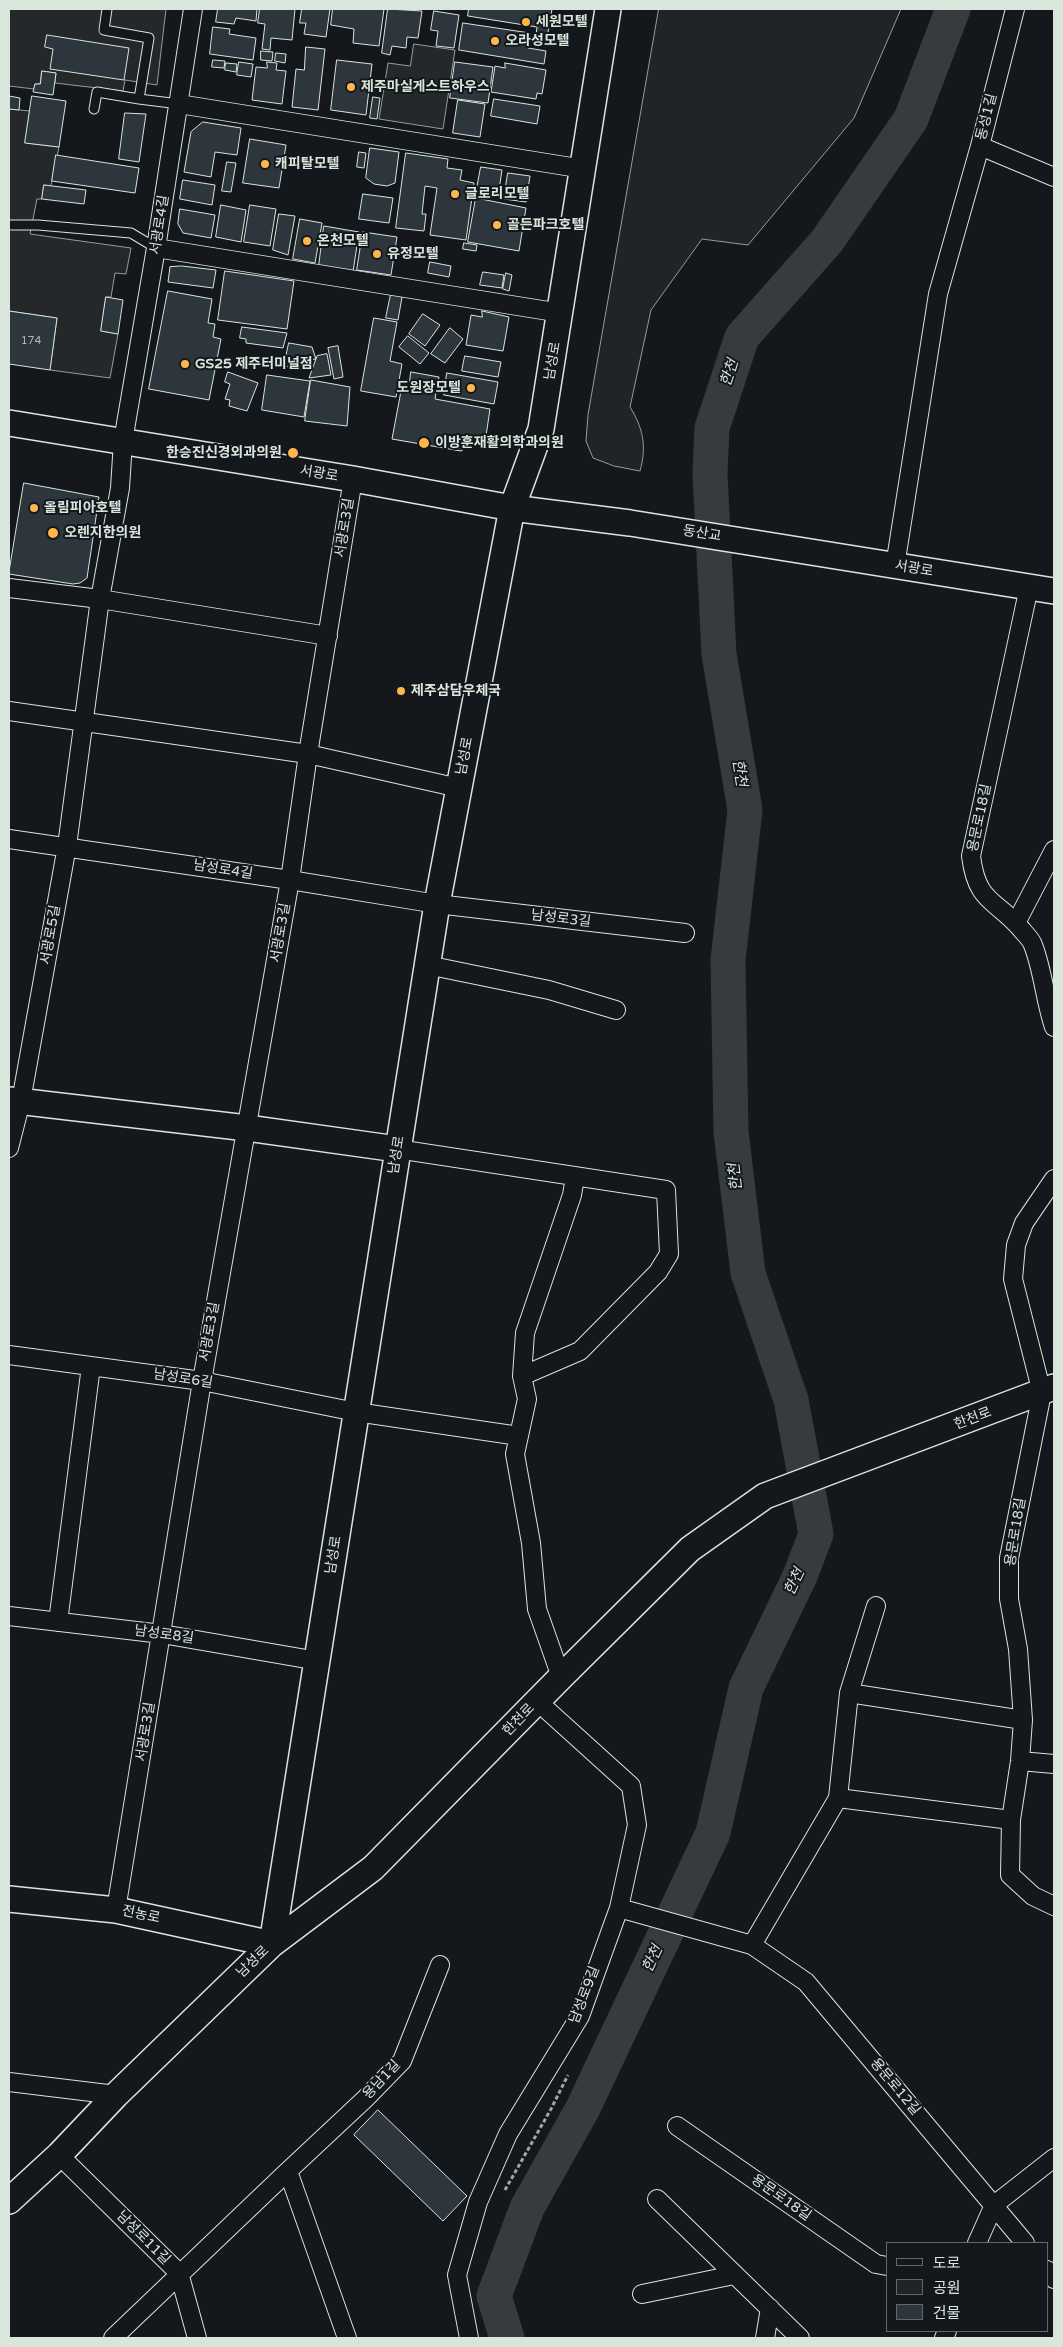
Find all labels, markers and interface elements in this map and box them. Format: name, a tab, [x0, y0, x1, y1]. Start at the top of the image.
place label: 세원모텔	[536, 14, 588, 30]
marker: 세원모텔	[520, 16, 532, 28]
place label: 오라성모텔	[505, 33, 569, 49]
marker: 오라성모텔	[489, 35, 501, 47]
place label: 제주마실게스트하우스	[361, 79, 490, 95]
marker: 제주마실게스트하우스	[345, 81, 357, 93]
street label: 동성1길	[973, 92, 1001, 142]
place label: 캐피탈모텔	[275, 156, 339, 172]
marker: 캐피탈모텔	[259, 158, 271, 170]
place label: 글로리모텔	[465, 186, 529, 202]
marker: 글로리모텔	[449, 188, 461, 200]
street label: 서광로4길	[147, 194, 173, 256]
place label: 골든파크호텔	[507, 217, 584, 233]
marker: 골든파크호텔	[491, 219, 503, 231]
place label: 온천모텔	[317, 233, 369, 249]
marker: 온천모텔	[301, 235, 313, 247]
place label: 유정모텔	[387, 246, 439, 262]
marker: 유정모텔	[371, 248, 383, 260]
house number: 174	[21, 334, 41, 348]
street label: 남성로	[541, 341, 565, 381]
place label: GS25 제주터미널점	[195, 356, 313, 372]
water label: 한천	[717, 357, 743, 389]
marker: GS25 제주터미널점	[179, 358, 191, 370]
place label: 도원장모텔	[397, 380, 461, 396]
marker: 도원장모텔	[465, 382, 477, 394]
place label: 이방훈재활의학과의원	[435, 435, 564, 451]
marker: 이방훈재활의학과의원	[417, 436, 431, 450]
place label: 한승진신경외과의원	[166, 445, 282, 461]
marker: 한승진신경외과의원	[286, 446, 300, 460]
street label: 서광로	[299, 463, 339, 485]
street label: 서광로3길	[332, 497, 358, 559]
place label: 올림피아호텔	[44, 500, 121, 516]
marker: 올림피아호텔	[28, 502, 40, 514]
street label: 동산교	[682, 523, 722, 545]
place label: 오렌지한의원	[64, 525, 141, 541]
marker: 오렌지한의원	[46, 526, 60, 540]
street label: 서광로	[894, 558, 934, 580]
place label: 제주삼담우체국	[411, 683, 501, 699]
marker: 제주삼담우체국	[395, 685, 407, 697]
street label: 남성로	[453, 735, 477, 777]
water label: 한천	[728, 758, 750, 788]
street label: 용문로18길	[965, 782, 995, 854]
street label: 남성로4길	[192, 857, 254, 883]
street label: 서광로3길	[267, 902, 295, 964]
street label: 서광로5길	[37, 904, 65, 966]
street label: 남성로3길	[530, 907, 592, 931]
street label: 남성로	[386, 1135, 408, 1175]
water label: 한천	[725, 1162, 747, 1192]
street label: 서광로3길	[196, 1301, 224, 1363]
street label: 남성로6길	[152, 1366, 214, 1392]
street label: 한천로	[952, 1404, 994, 1434]
street label: 용문로18길	[1002, 1497, 1030, 1567]
street label: 남성로	[323, 1535, 345, 1575]
water label: 한천	[781, 1566, 809, 1598]
street label: 남성로8길	[133, 1622, 195, 1648]
street label: 한천로	[500, 1700, 538, 1740]
street label: 서광로3길	[133, 1701, 159, 1763]
street label: 전농로	[120, 1903, 162, 1927]
street label: 남성로	[233, 1943, 273, 1981]
water label: 한천	[639, 1943, 667, 1975]
street label: 남성로9길	[566, 1964, 604, 2026]
street label: 용문로12길	[866, 2055, 924, 2119]
street label: 용남1길	[360, 2057, 404, 2103]
street label: 용문로18길	[748, 2171, 814, 2225]
street label: 남성로11길	[113, 2208, 173, 2268]
legend	[886, 2242, 1048, 2332]
text: 도로	[933, 2254, 961, 2272]
text: 공원	[933, 2279, 961, 2297]
text: 건물	[933, 2304, 961, 2322]

